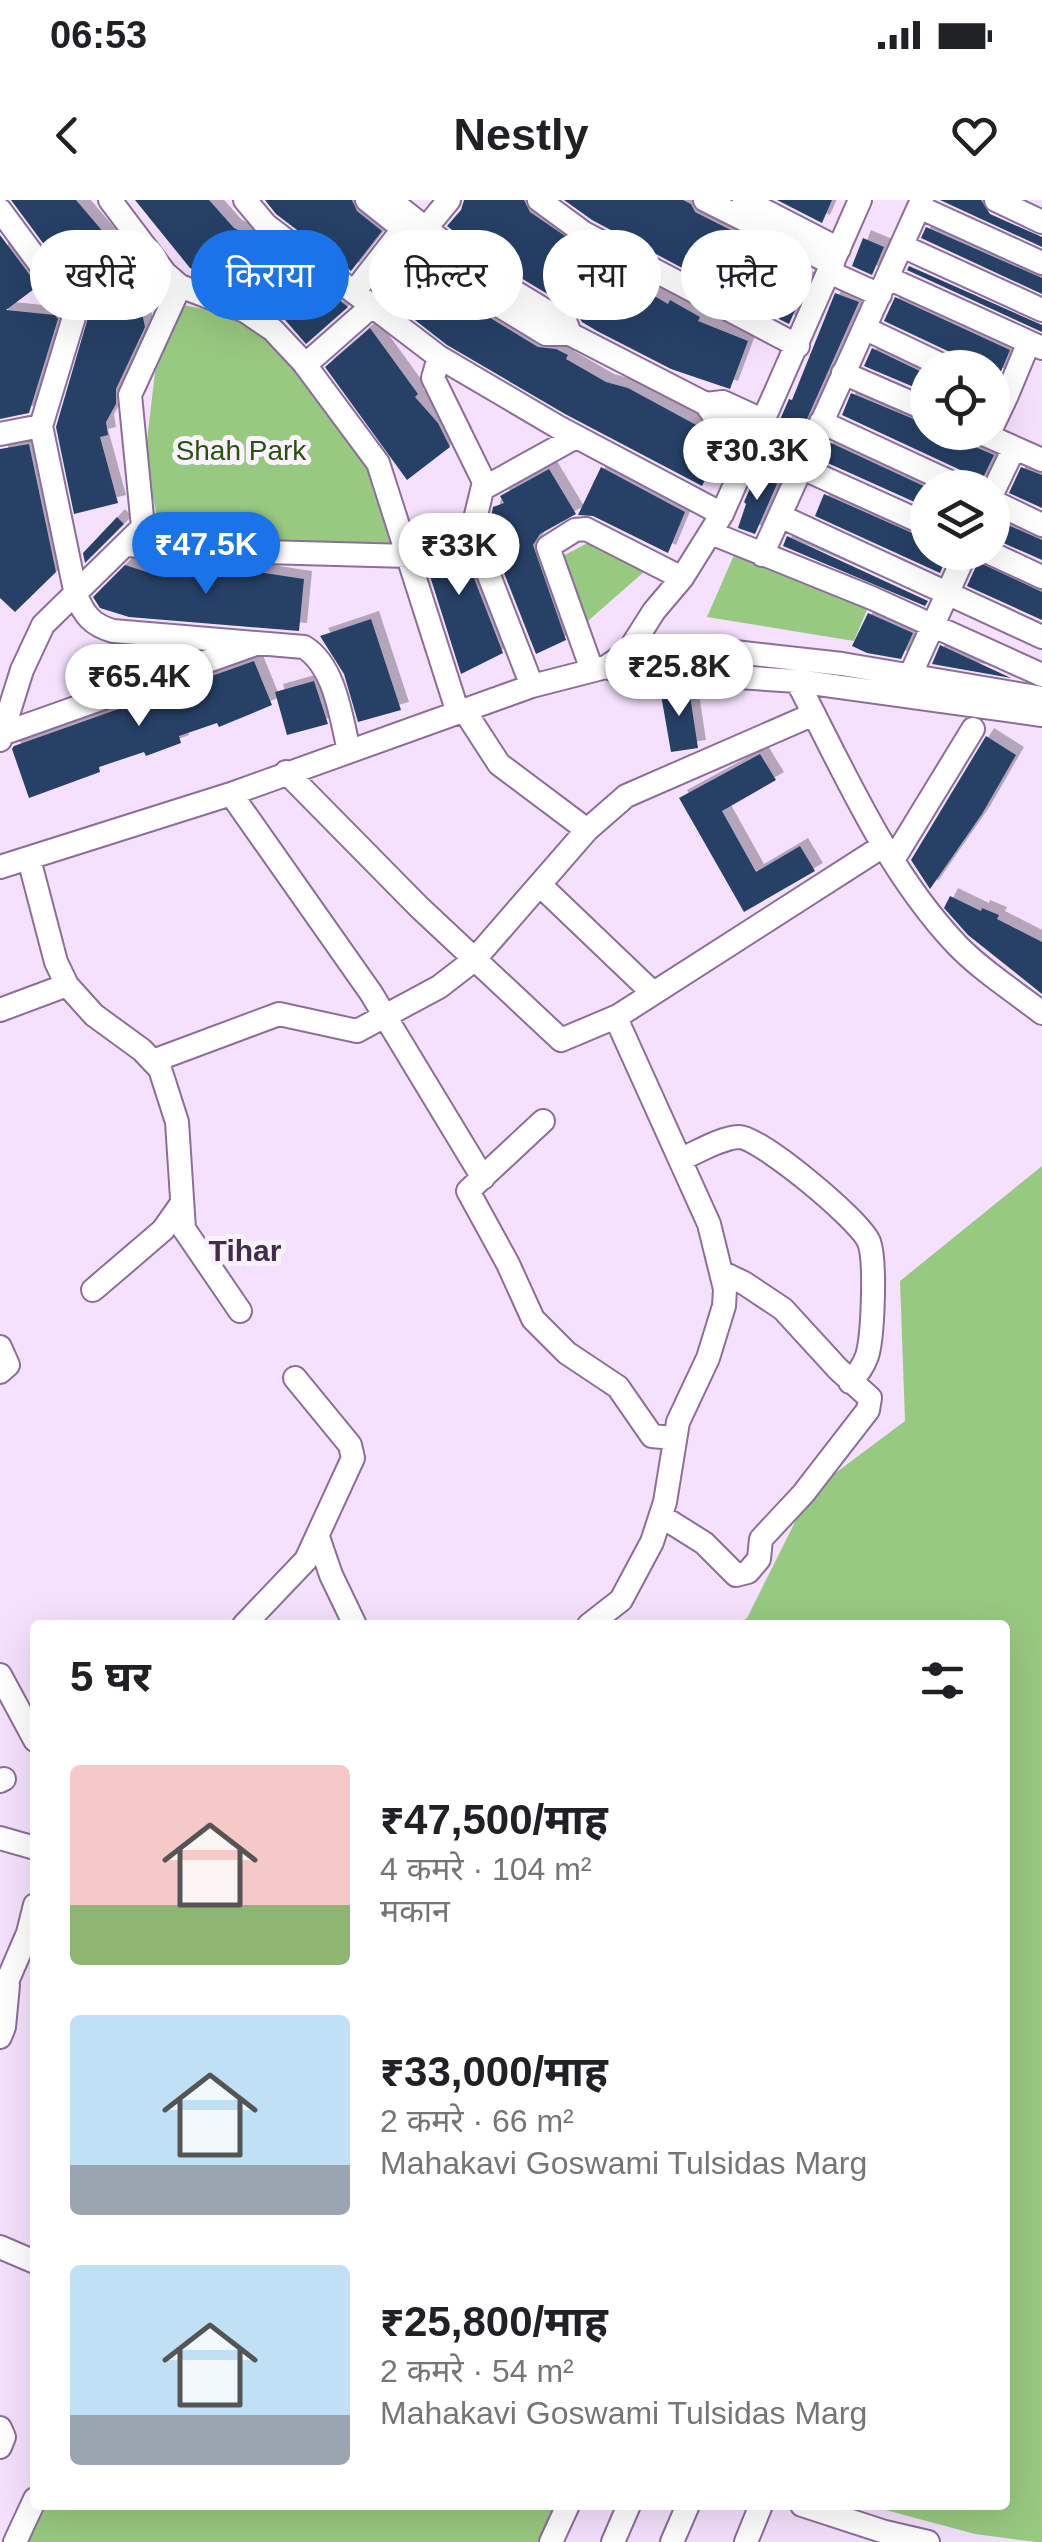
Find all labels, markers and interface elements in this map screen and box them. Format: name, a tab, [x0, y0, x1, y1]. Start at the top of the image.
text: 06:53	[50, 14, 147, 56]
icon: back	[40, 108, 95, 163]
icon: heart	[947, 108, 1002, 163]
text: Nestly	[453, 109, 589, 160]
chip: खरीदें	[30, 230, 171, 320]
chip: किराया	[191, 230, 349, 320]
chip: फ़िल्टर	[369, 230, 523, 320]
chip: नया	[543, 230, 661, 320]
chip: फ़्लैट	[681, 230, 812, 320]
map controls	[910, 350, 1010, 570]
button: locate	[910, 350, 1010, 450]
pin: ₹30.3K	[676, 418, 838, 503]
text: ₹30.3K	[705, 432, 809, 468]
park label: Shah Park	[176, 435, 307, 466]
button: layers	[910, 470, 1010, 570]
pin: ₹47.5K	[125, 512, 287, 597]
pin: ₹33K	[400, 513, 518, 598]
text: ₹47.5K	[154, 526, 258, 562]
text: ₹33K	[420, 527, 498, 563]
pin: ₹25.8K	[598, 634, 760, 719]
pin: ₹65.4K	[58, 644, 220, 729]
text: ₹25.8K	[627, 648, 731, 684]
text: ₹65.4K	[87, 658, 191, 694]
district label: Tihar	[209, 1234, 282, 1267]
text: 5 घर	[70, 1653, 151, 1700]
icon: filters	[915, 1653, 970, 1708]
text: ₹47,500/माह	[380, 1796, 608, 1843]
icon: home	[150, 1805, 270, 1925]
text: 4 कमरे · 104 m²	[380, 1851, 592, 1887]
text: मकान	[380, 1893, 450, 1929]
text: ₹33,000/माह	[380, 2048, 608, 2095]
icon: home	[150, 2055, 270, 2175]
text: 2 कमरे · 66 m²	[380, 2103, 574, 2139]
text: Mahakavi Goswami Tulsidas Marg	[380, 2145, 867, 2181]
text: ₹25,800/माह	[380, 2298, 608, 2345]
icon: home	[150, 2305, 270, 2425]
text: 2 कमरे · 54 m²	[380, 2353, 574, 2389]
text: Mahakavi Goswami Tulsidas Marg	[380, 2395, 867, 2431]

